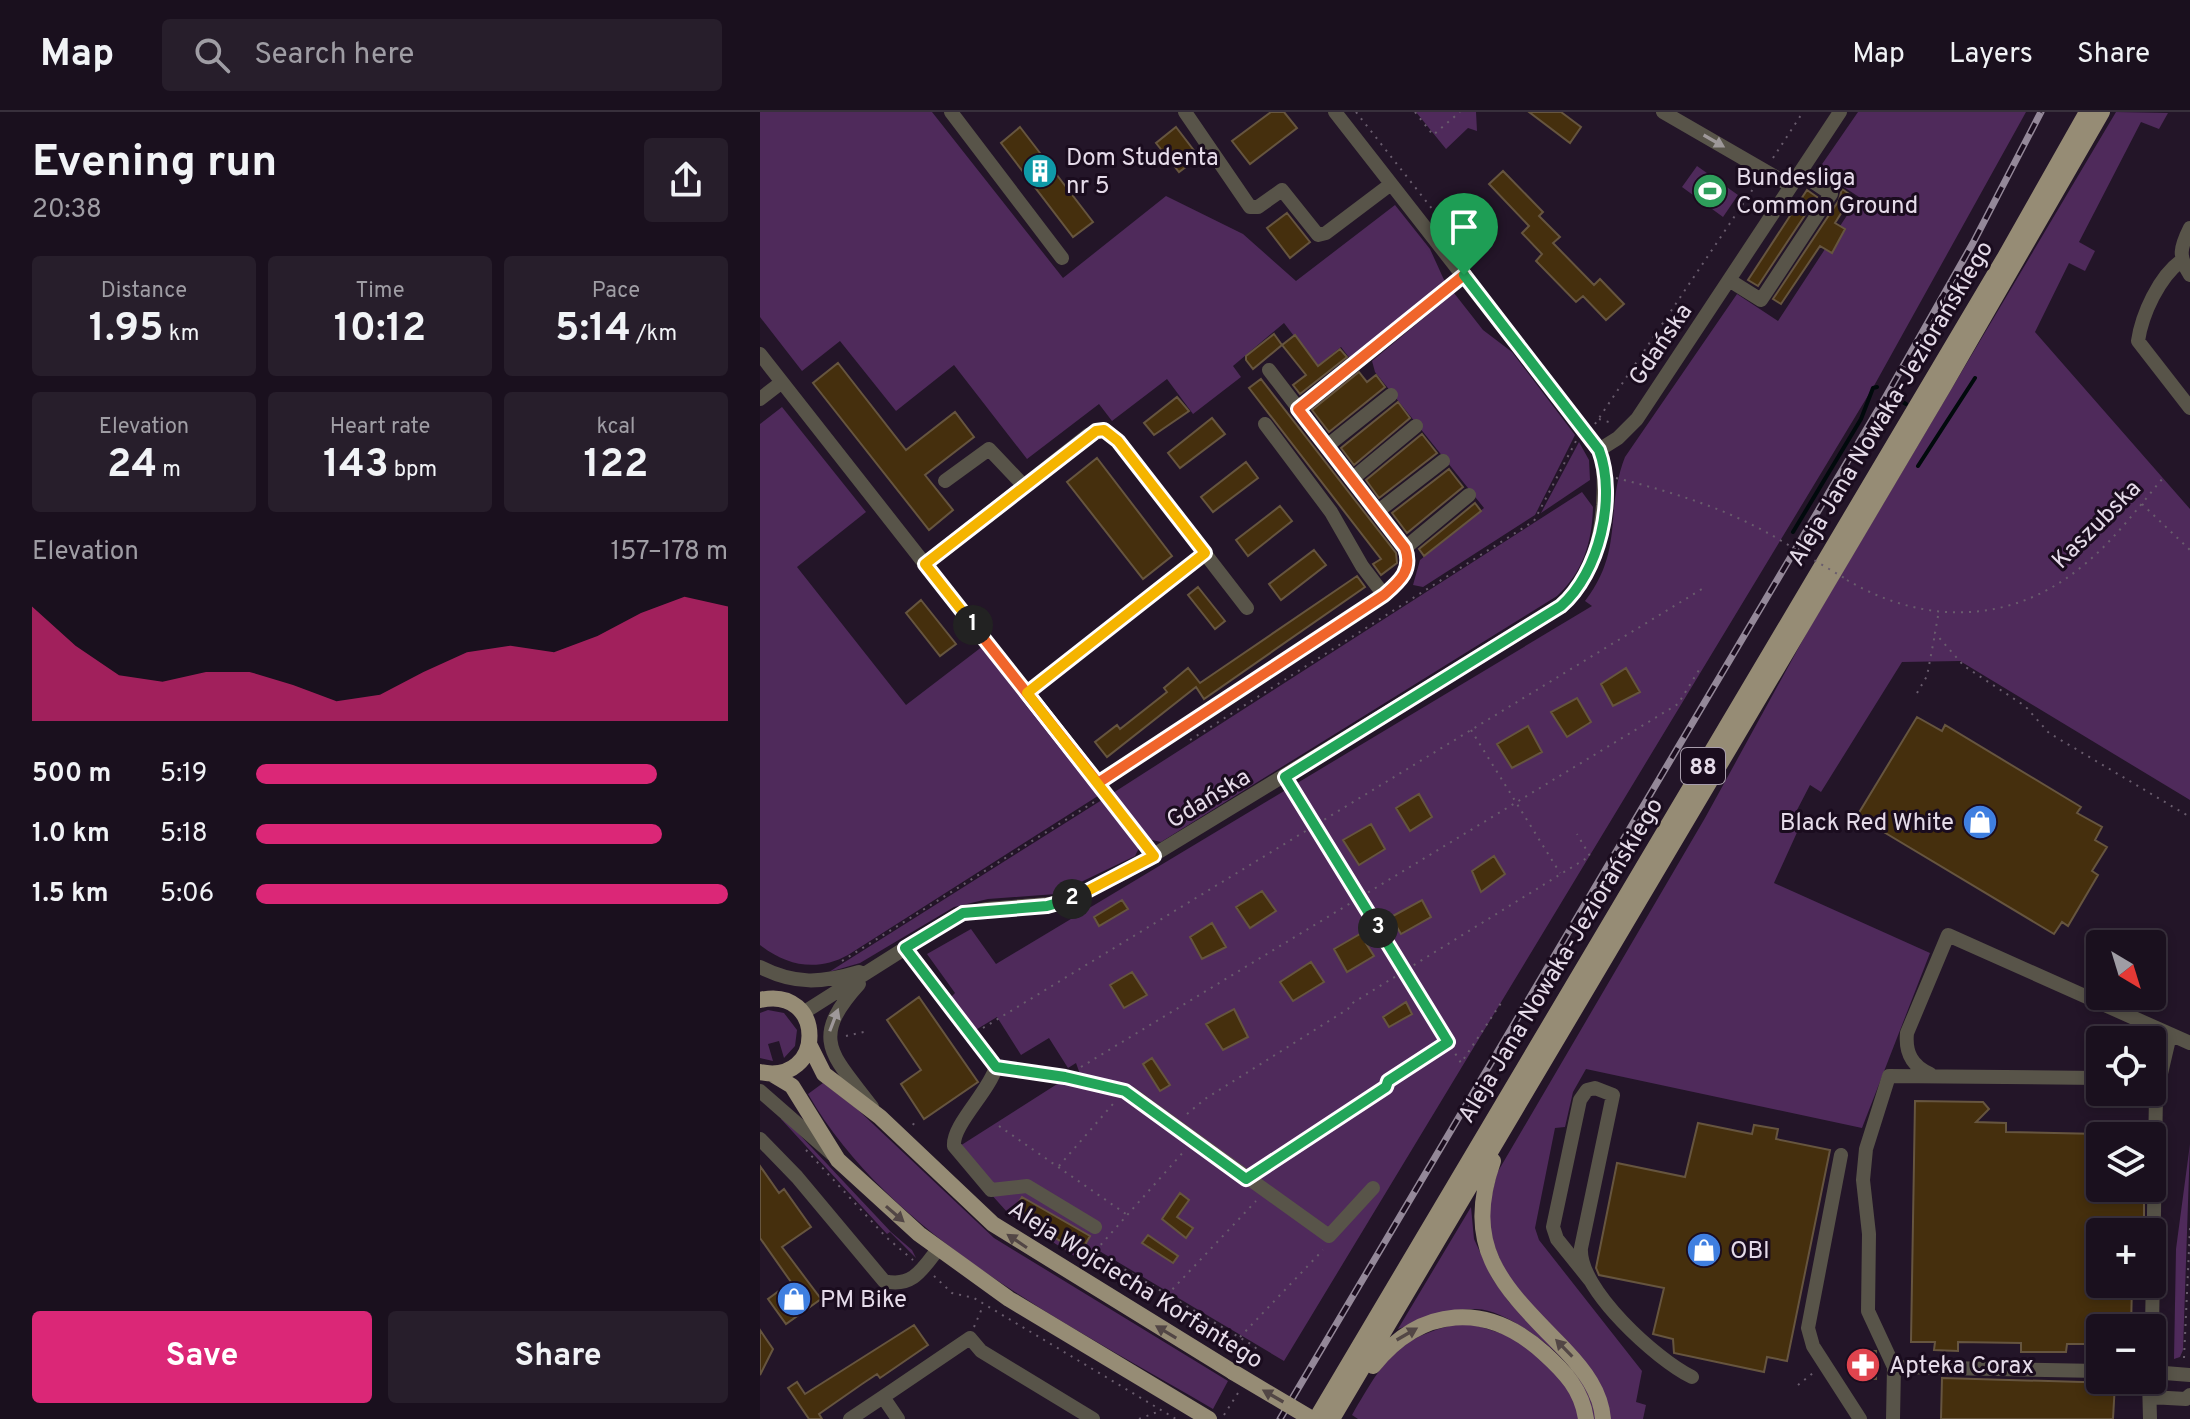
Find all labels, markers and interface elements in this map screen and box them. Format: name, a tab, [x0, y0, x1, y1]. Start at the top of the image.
search box	[162, 19, 722, 91]
text: Map	[40, 31, 114, 80]
icon: search	[190, 33, 234, 77]
text: Search here	[254, 37, 414, 74]
text: Map	[1852, 37, 1905, 73]
text: Layers	[1949, 37, 2033, 73]
text: Share	[2077, 37, 2150, 73]
one-way arrow	[1703, 134, 1725, 148]
text: Evening run	[32, 136, 277, 192]
button: share	[644, 138, 728, 222]
place label: Dom Studenta nr 5	[1066, 144, 1219, 202]
building icon: Dom Studenta nr 5	[1021, 152, 1059, 190]
place label: Bundesliga Common Ground	[1736, 164, 1918, 222]
sports icon: Bundesliga Common Ground	[1691, 172, 1729, 210]
pin	[1430, 193, 1498, 275]
text: 20:38	[32, 194, 102, 227]
icon: arrive	[1442, 205, 1486, 249]
street label: Aleja Jana Nowaka-Jeziorańskiego	[1782, 236, 2001, 572]
text: Distance	[101, 278, 187, 305]
text: Time	[355, 278, 405, 305]
text: Pace	[592, 278, 640, 305]
street label: Gdańska	[1623, 298, 1700, 392]
text: 1.95	[89, 305, 164, 355]
text: 10:12	[334, 305, 426, 355]
text: 5:14	[555, 305, 631, 355]
text: km	[164, 321, 199, 348]
text: /km	[631, 321, 677, 348]
text: Elevation	[99, 414, 189, 441]
text: Heart rate	[330, 414, 430, 441]
text: kcal	[596, 414, 636, 441]
text: 24	[107, 441, 157, 491]
text: 143	[323, 441, 389, 491]
text: 122	[584, 441, 648, 491]
text: m	[157, 457, 181, 484]
text: bpm	[389, 457, 437, 484]
street label: Kaszubska	[2046, 474, 2148, 576]
text: Elevation	[32, 536, 139, 569]
text: 157–178 m	[610, 536, 728, 569]
pin: 1	[953, 605, 993, 645]
text: 1	[969, 611, 977, 638]
road number: 88	[1681, 748, 1725, 784]
text: 500 m	[32, 758, 111, 791]
text: 5:19	[160, 758, 207, 791]
street label: Gdańska	[1162, 763, 1256, 836]
street label: Aleja Jana Nowaka-Jeziorańskiego	[1452, 793, 1671, 1129]
shop icon: Black Red White	[1961, 803, 1999, 841]
place label: Black Red White	[1780, 809, 1954, 839]
text: 1.0 km	[32, 818, 110, 851]
text: 5:18	[160, 818, 208, 851]
text: 1.5 km	[32, 878, 109, 911]
text: 5:06	[160, 878, 214, 911]
pin: 2	[1052, 879, 1092, 919]
text: 2	[1065, 885, 1079, 912]
pin: 3	[1358, 908, 1398, 948]
text: 3	[1371, 914, 1385, 941]
north arrow	[2086, 930, 2166, 1010]
map controls	[2086, 930, 2166, 1394]
one-way arrow	[828, 1008, 841, 1032]
button: locate	[2086, 1026, 2166, 1106]
button: layers	[2086, 1122, 2166, 1202]
street label: Aleja Wojciecha Korfantego	[1002, 1195, 1268, 1377]
one-way arrow	[885, 1204, 904, 1222]
button: +	[2086, 1218, 2166, 1298]
shop icon: OBI	[1685, 1231, 1723, 1269]
one-way arrow	[1007, 1234, 1028, 1249]
place label: OBI	[1730, 1237, 1770, 1267]
shop icon: PM Bike	[775, 1280, 813, 1318]
place label: PM Bike	[820, 1286, 907, 1316]
button: Save	[32, 1311, 372, 1403]
button: Share	[388, 1311, 728, 1403]
button: −	[2086, 1314, 2166, 1394]
one-way arrow	[1155, 1325, 1177, 1339]
one-way arrow	[1396, 1327, 1418, 1341]
one-way arrow	[1555, 1339, 1573, 1358]
pharmacy icon: Apteka Corax	[1844, 1346, 1882, 1384]
place label: Apteka Corax	[1889, 1352, 2034, 1382]
one-way arrow	[1262, 1389, 1284, 1403]

